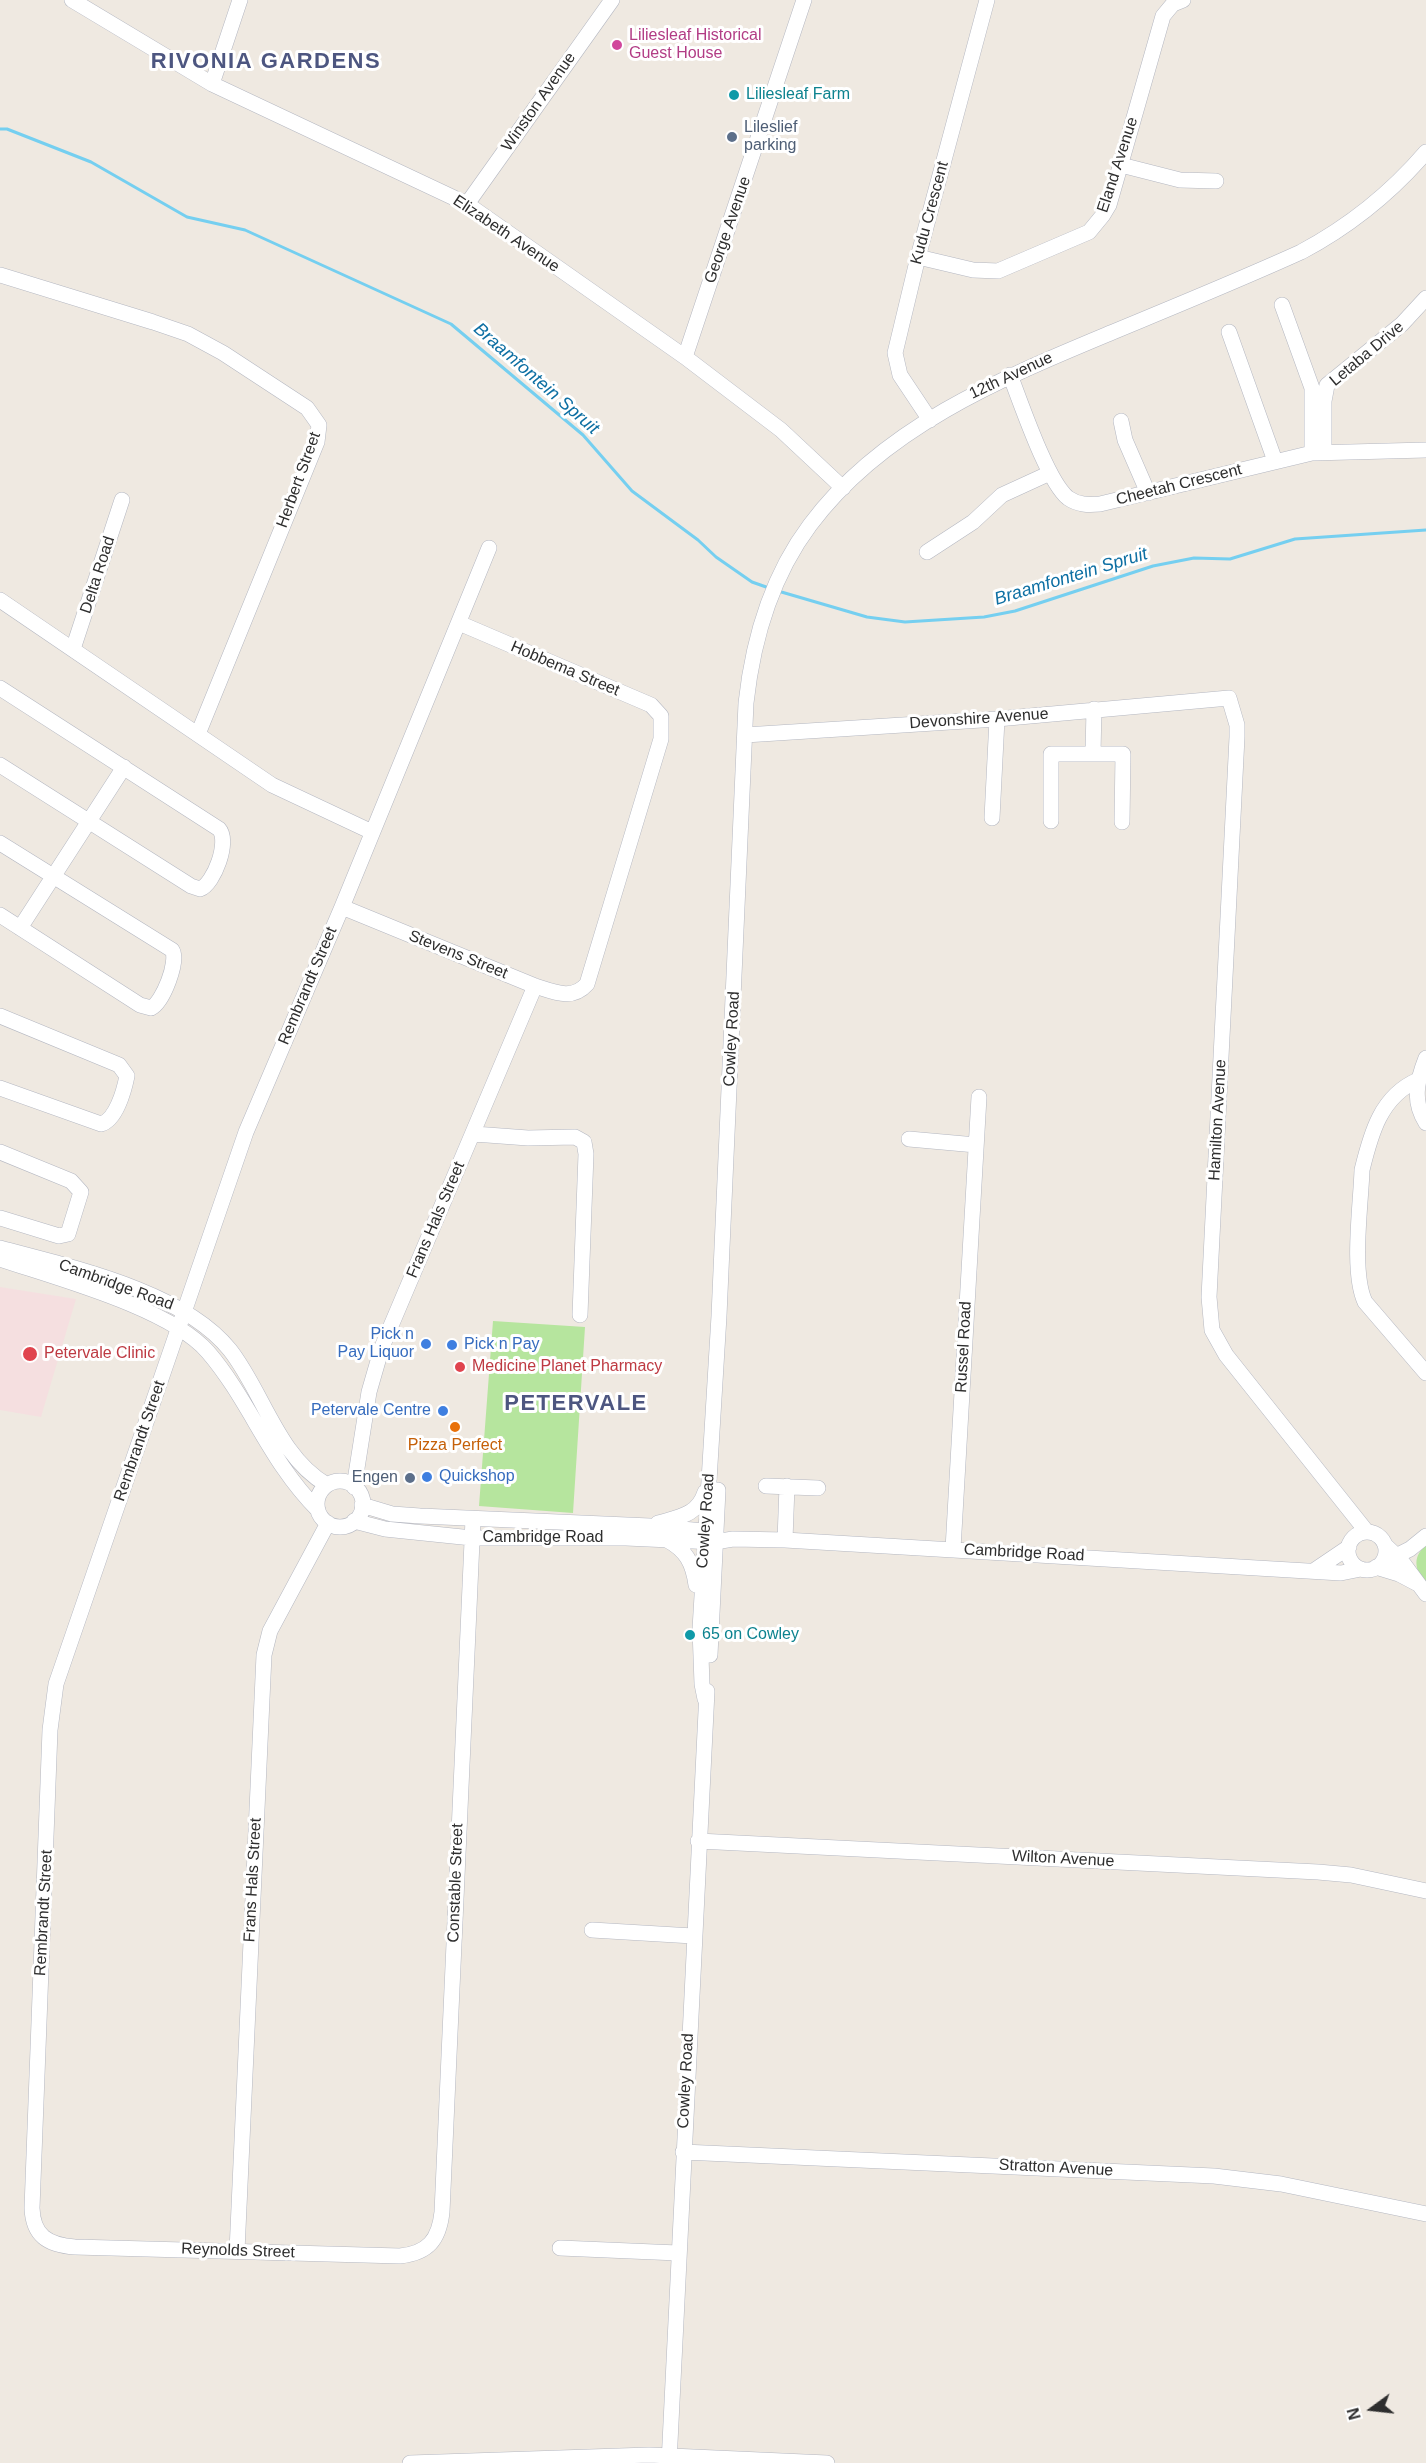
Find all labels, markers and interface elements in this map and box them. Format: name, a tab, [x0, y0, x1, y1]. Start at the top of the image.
place label: Liliesleaf Historical Guest House	[629, 26, 761, 64]
marker: Liliesleaf Historical Guest House	[610, 38, 624, 52]
district label: RIVONIA GARDENS	[151, 49, 381, 75]
street label: Winston Avenue	[498, 49, 580, 155]
place label: Liliesleaf Farm	[746, 85, 850, 105]
marker: Liliesleaf Farm	[727, 88, 741, 102]
street label: Eland Avenue	[1094, 115, 1142, 215]
place label: Lileslief parking	[744, 118, 797, 156]
marker: Lileslief parking	[725, 130, 739, 144]
street label: Kudu Crescent	[907, 159, 953, 267]
street label: George Avenue	[701, 174, 755, 286]
street label: Elizabeth Avenue	[449, 191, 563, 277]
street label: Letaba Drive	[1326, 317, 1408, 391]
water label: Braamfontein Spruit	[469, 319, 603, 439]
street label: 12th Avenue	[966, 348, 1056, 404]
street label: Herbert Street	[273, 430, 325, 530]
street label: Cheetah Crescent	[1114, 460, 1244, 510]
street label: Delta Road	[77, 534, 119, 616]
water label: Braamfontein Spruit	[992, 543, 1150, 611]
street label: Hobbema Street	[508, 637, 622, 701]
street label: Devonshire Avenue	[909, 705, 1049, 733]
street label: Rembrandt Street	[274, 924, 342, 1048]
street label: Stevens Street	[406, 926, 510, 984]
street label: Cowley Road	[720, 991, 744, 1087]
street label: Hamilton Avenue	[1205, 1059, 1231, 1181]
street label: Frans Hals Street	[403, 1159, 469, 1281]
street label: Cambridge Road	[56, 1255, 176, 1315]
street label: Russel Road	[952, 1301, 976, 1393]
place label: Pick n Pay Liquor	[338, 1325, 414, 1363]
place label: Pick n Pay	[464, 1335, 540, 1355]
marker: Pick n Pay Liquor	[419, 1337, 433, 1351]
marker: Pick n Pay	[445, 1338, 459, 1352]
place label: Petervale Clinic	[44, 1344, 155, 1364]
marker: Petervale Clinic	[21, 1345, 39, 1363]
place label: Medicine Planet Pharmacy	[472, 1357, 662, 1377]
marker: Medicine Planet Pharmacy	[453, 1360, 467, 1374]
street label: Rembrandt Street	[110, 1378, 170, 1504]
district label: PETERVALE	[504, 1391, 648, 1417]
place label: Petervale Centre	[311, 1401, 431, 1421]
marker: Petervale Centre	[436, 1404, 450, 1418]
marker: Pizza Perfect	[448, 1420, 462, 1434]
place label: Pizza Perfect	[408, 1436, 502, 1456]
place label: Quickshop	[439, 1467, 515, 1487]
place label: Engen	[352, 1468, 398, 1488]
marker: Quickshop	[420, 1470, 434, 1484]
marker: Engen	[403, 1471, 417, 1485]
street label: Cowley Road	[693, 1473, 719, 1569]
street label: Cambridge Road	[483, 1528, 603, 1548]
street label: Cambridge Road	[963, 1540, 1085, 1566]
place label: 65 on Cowley	[702, 1625, 799, 1645]
marker: 65 on Cowley	[683, 1628, 697, 1642]
street label: Frans Hals Street	[240, 1817, 266, 1943]
street label: Constable Street	[444, 1823, 468, 1943]
street label: Wilton Avenue	[1011, 1847, 1115, 1871]
street label: Rembrandt Street	[31, 1849, 57, 1977]
street label: Cowley Road	[674, 2033, 698, 2129]
street label: Stratton Avenue	[998, 2155, 1114, 2181]
street label: Reynolds Street	[181, 2239, 295, 2263]
north arrow	[1342, 2379, 1402, 2439]
text: N	[1344, 2406, 1364, 2422]

